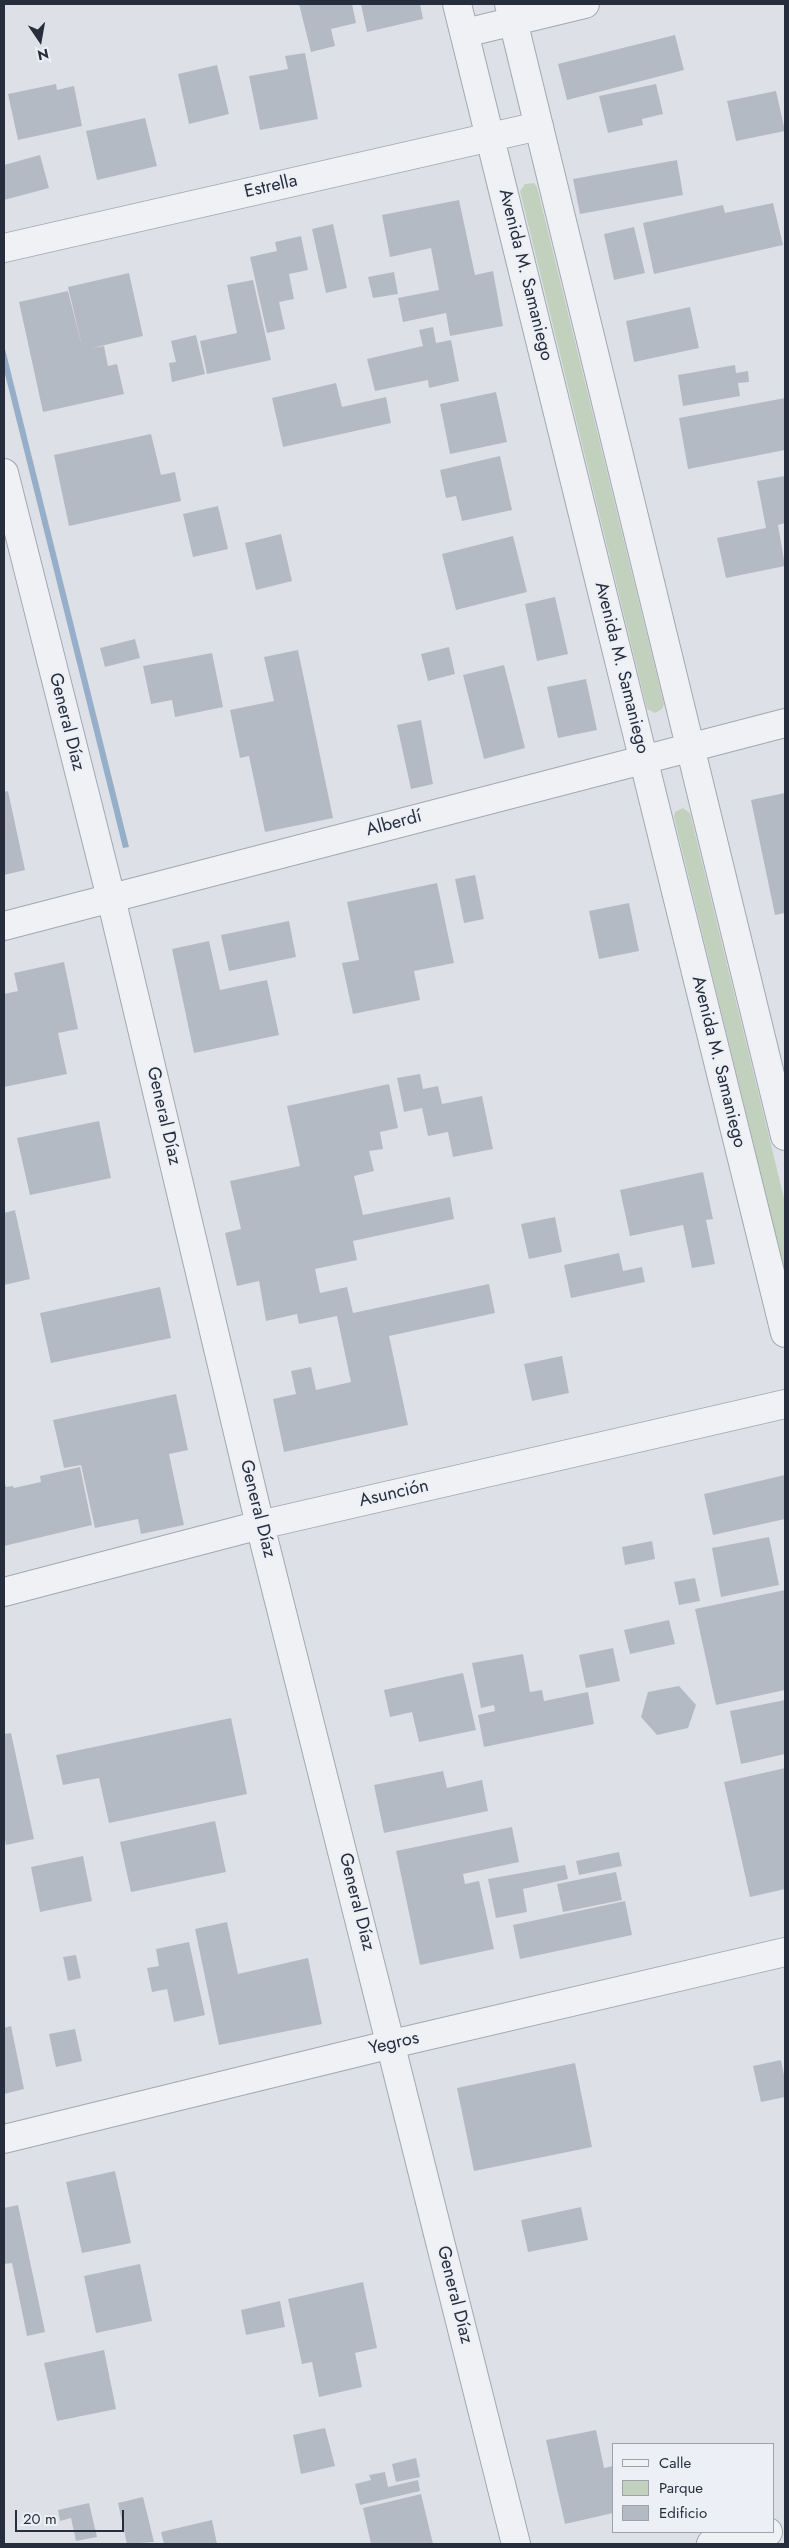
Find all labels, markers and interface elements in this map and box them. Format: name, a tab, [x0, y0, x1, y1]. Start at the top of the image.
north arrow	[15, 15, 65, 65]
text: N	[36, 44, 51, 66]
street label: Estrella	[242, 170, 300, 204]
street label: Avenida M. Samaniego	[493, 187, 557, 363]
street label: Avenida M. Samaniego	[589, 580, 653, 756]
street label: General Díaz	[43, 671, 89, 773]
street label: Alberdí	[364, 806, 424, 842]
street label: Avenida M. Samaniego	[686, 974, 750, 1150]
street label: General Díaz	[141, 1065, 185, 1167]
street label: General Díaz	[234, 1458, 280, 1560]
street label: Asunción	[357, 1476, 431, 1512]
street label: General Díaz	[333, 1851, 379, 1953]
street label: Yegros	[367, 2028, 421, 2060]
street label: General Díaz	[431, 2244, 477, 2346]
legend	[612, 2443, 774, 2533]
text: Calle	[659, 2452, 691, 2474]
text: Parque	[659, 2477, 703, 2499]
scale bar	[18, 2500, 126, 2532]
text: Edificio	[659, 2502, 707, 2524]
text: 20 m	[23, 2508, 57, 2530]

